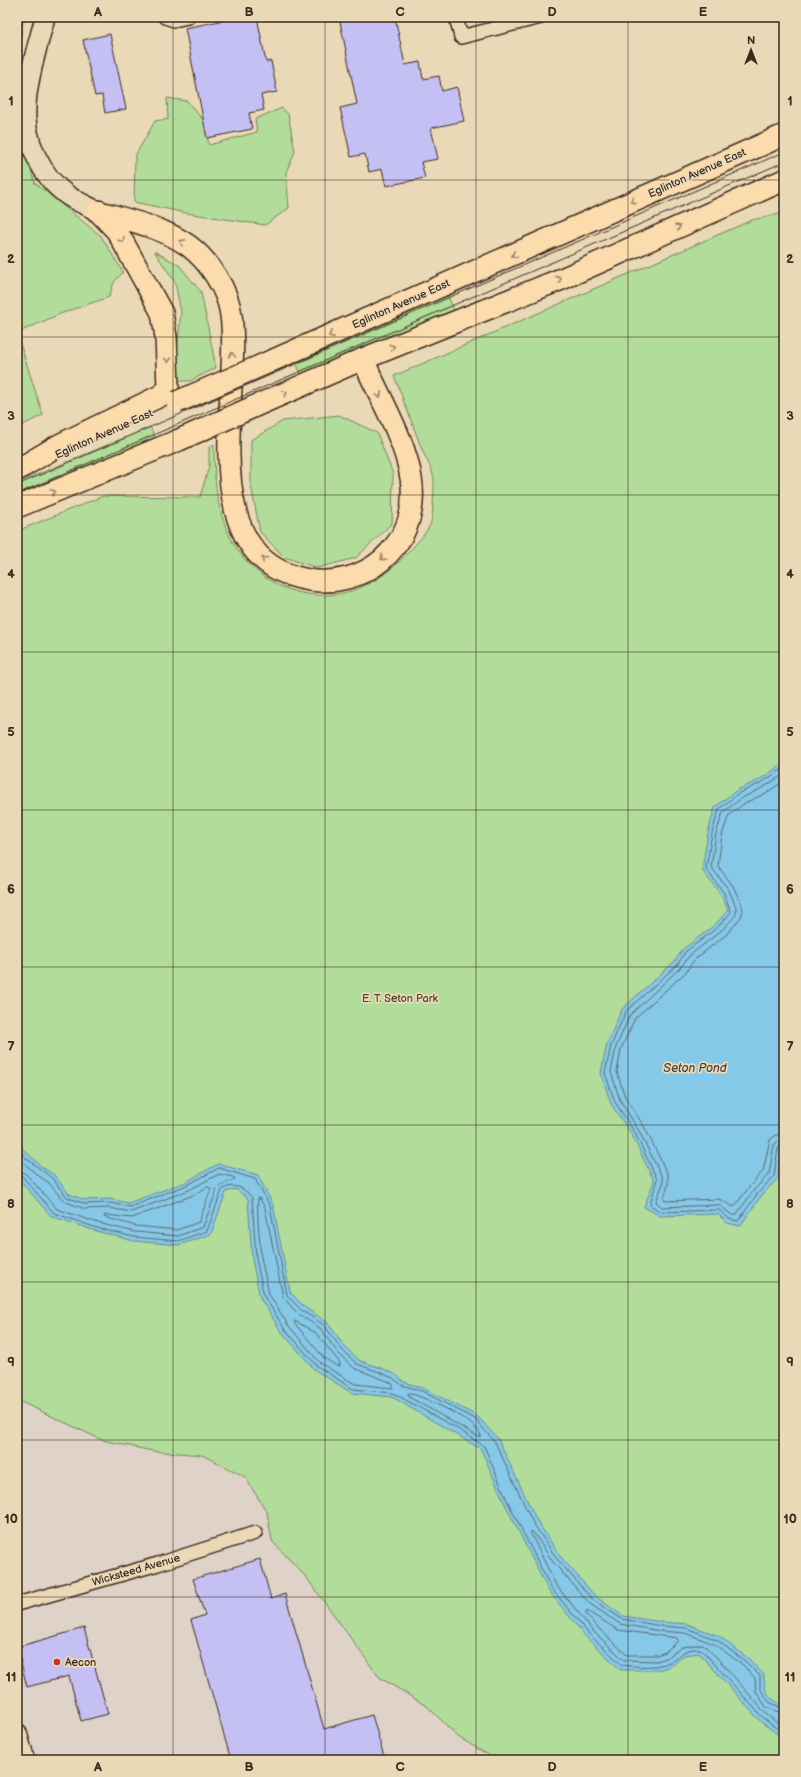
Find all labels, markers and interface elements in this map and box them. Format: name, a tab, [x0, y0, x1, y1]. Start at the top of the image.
text: A	[93, 4, 102, 20]
text: B	[244, 4, 254, 20]
text: C	[395, 4, 405, 20]
text: D	[547, 4, 557, 20]
text: E	[699, 4, 708, 20]
north arrow	[731, 30, 771, 70]
text: N	[747, 34, 755, 47]
text: 1	[8, 93, 14, 109]
text: 1	[787, 93, 793, 109]
street label: Eglinton Avenue East	[646, 145, 748, 200]
one-way arrow	[629, 197, 636, 205]
one-way arrow	[674, 224, 682, 232]
one-way arrow	[118, 236, 125, 243]
one-way arrow	[179, 240, 186, 247]
one-way arrow	[511, 250, 518, 258]
text: 2	[7, 251, 15, 267]
text: 2	[786, 251, 794, 267]
street label: Eglinton Avenue East	[350, 276, 452, 331]
one-way arrow	[556, 276, 563, 284]
one-way arrow	[328, 330, 335, 338]
one-way arrow	[388, 344, 396, 352]
one-way arrow	[228, 352, 236, 358]
one-way arrow	[163, 357, 172, 363]
one-way arrow	[281, 390, 289, 398]
one-way arrow	[374, 390, 382, 398]
street label: Eglinton Avenue East	[53, 406, 155, 461]
text: 3	[7, 408, 15, 424]
text: 3	[786, 408, 794, 424]
one-way arrow	[50, 489, 57, 497]
one-way arrow	[380, 554, 388, 561]
one-way arrow	[262, 557, 269, 564]
text: 4	[7, 566, 15, 582]
text: 4	[786, 566, 794, 582]
text: 5	[7, 724, 15, 740]
text: 5	[786, 724, 794, 740]
text: 6	[7, 881, 15, 897]
text: 6	[786, 881, 794, 897]
park label: E. T. Seton Park	[362, 992, 439, 1005]
text: 7	[7, 1039, 15, 1055]
text: 7	[786, 1039, 794, 1055]
water label: Seton Pond	[663, 1061, 728, 1076]
text: 8	[7, 1196, 15, 1212]
text: 8	[786, 1196, 794, 1212]
text: 9	[7, 1354, 15, 1370]
text: 9	[786, 1354, 794, 1370]
text: 10	[4, 1511, 18, 1527]
text: 10	[783, 1511, 797, 1527]
street label: Wicksteed Avenue	[90, 1551, 182, 1589]
place label: Aecon	[65, 1656, 96, 1669]
marker: Aecon	[52, 1657, 62, 1667]
text: 11	[6, 1669, 16, 1685]
text: 11	[785, 1669, 795, 1685]
text: A	[93, 1759, 102, 1775]
text: B	[244, 1759, 254, 1775]
text: C	[395, 1759, 405, 1775]
text: D	[547, 1759, 557, 1775]
text: E	[699, 1759, 708, 1775]

